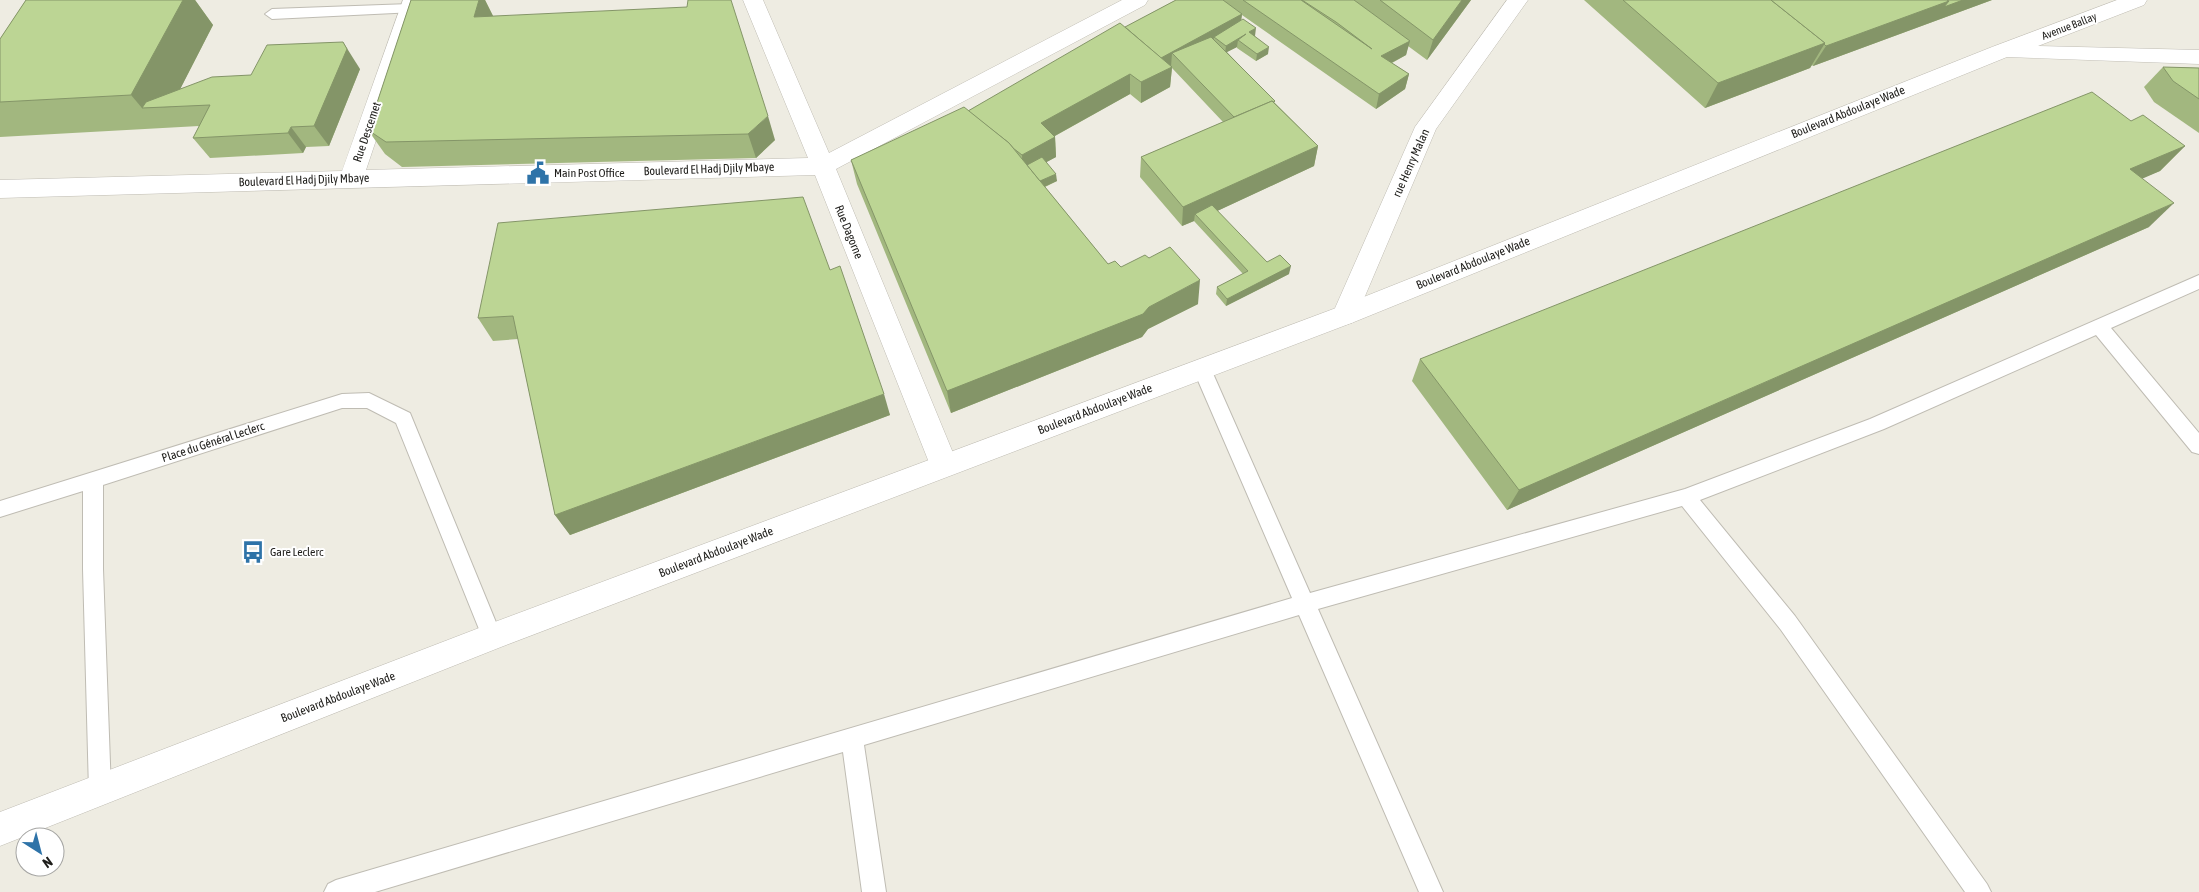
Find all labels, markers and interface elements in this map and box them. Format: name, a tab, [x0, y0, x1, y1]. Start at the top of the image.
street label: Avenue Ballay	[2040, 10, 2099, 42]
street label: Boulevard Abdoulaye Wade	[1789, 83, 1907, 141]
street label: Rue Descemet	[350, 100, 384, 164]
street label: rue Henry Malan	[1390, 127, 1432, 199]
public building icon: Main Post Office	[525, 160, 551, 186]
street label: Boulevard El Hadj Djily Mbaye	[643, 160, 775, 178]
place label: Main Post Office	[554, 166, 625, 180]
street label: Boulevard El Hadj Djily Mbaye	[238, 171, 370, 189]
street label: Rue Dagorne	[832, 203, 866, 261]
street label: Boulevard Abdoulaye Wade	[1414, 234, 1532, 292]
street label: Boulevard Abdoulaye Wade	[1036, 381, 1154, 437]
street label: Place du Général Leclerc	[160, 419, 267, 465]
street label: Boulevard Abdoulaye Wade	[657, 524, 775, 580]
bus stop icon: Gare Leclerc	[240, 539, 266, 565]
place label: Gare Leclerc	[270, 545, 324, 559]
street label: Boulevard Abdoulaye Wade	[279, 669, 397, 725]
north arrow	[15, 827, 65, 877]
text: N	[40, 854, 56, 871]

